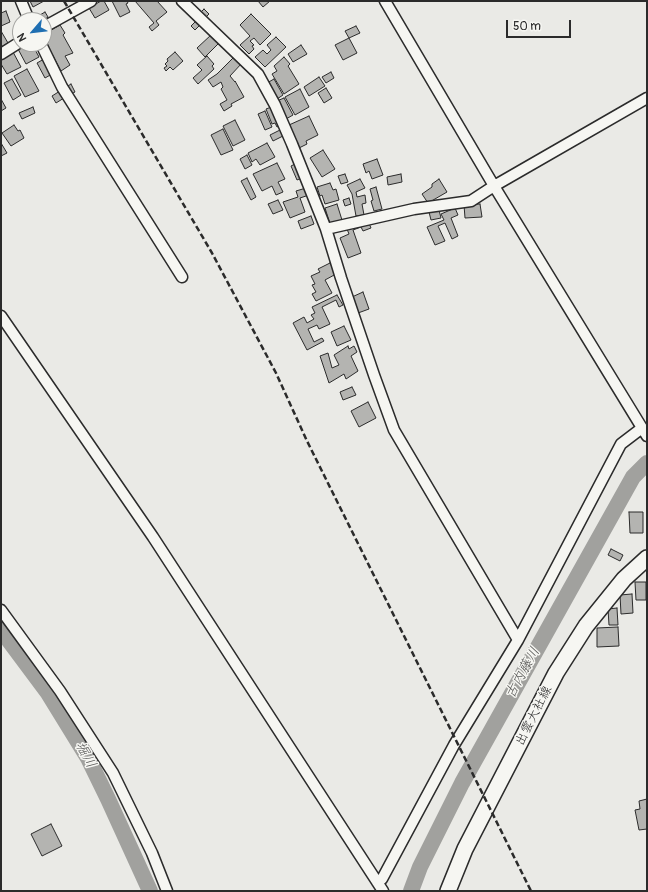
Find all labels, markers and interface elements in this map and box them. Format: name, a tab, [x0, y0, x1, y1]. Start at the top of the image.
north arrow	[12, 12, 52, 52]
scale bar	[508, 12, 573, 38]
text: 50 m	[513, 19, 541, 34]
text: N	[14, 31, 29, 44]
water label: 古内藤川	[502, 644, 544, 702]
street label: 出雲大社線	[512, 684, 556, 748]
water label: 堀川	[71, 739, 99, 771]

